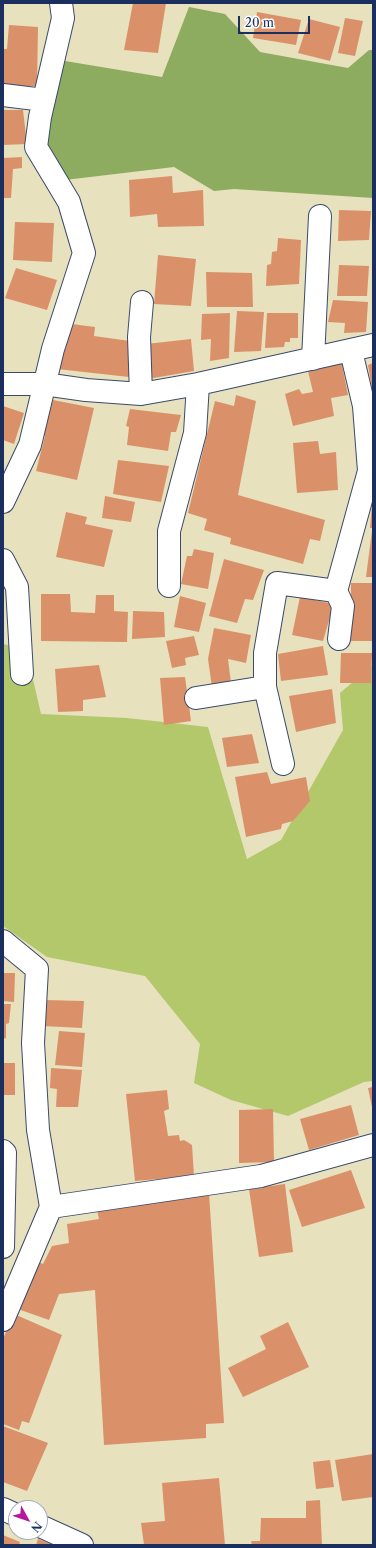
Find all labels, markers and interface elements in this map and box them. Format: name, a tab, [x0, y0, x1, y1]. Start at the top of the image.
scale bar	[240, 8, 312, 34]
text: 20 m	[245, 15, 274, 30]
north arrow	[8, 1500, 48, 1540]
text: N	[28, 1519, 45, 1535]

